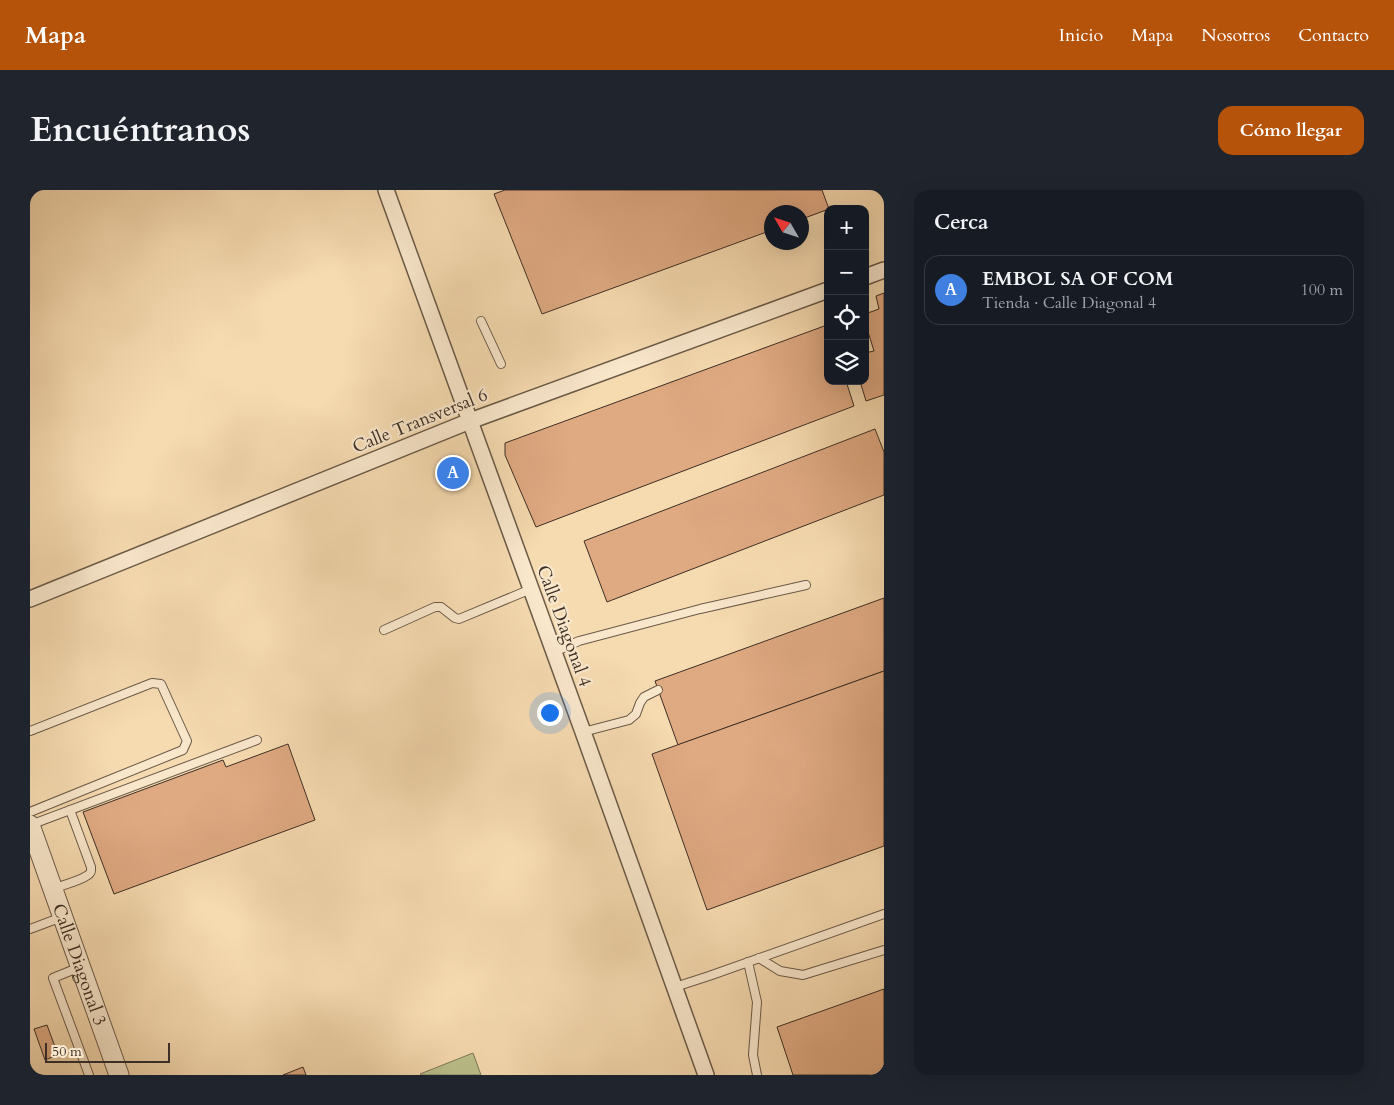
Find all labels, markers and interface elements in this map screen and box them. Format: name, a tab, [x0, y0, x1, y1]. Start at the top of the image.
text: Mapa	[25, 19, 86, 52]
text: Inicio	[1059, 23, 1103, 48]
text: Mapa	[1131, 23, 1173, 48]
text: Nosotros	[1201, 23, 1270, 48]
text: Contacto	[1298, 23, 1369, 48]
text: Encuéntranos	[30, 106, 251, 154]
button: Cómo llegar	[1218, 106, 1364, 155]
north arrow	[764, 205, 809, 250]
map controls	[824, 205, 869, 385]
button: +	[824, 205, 869, 250]
text: Cerca	[934, 208, 988, 237]
button: −	[824, 250, 869, 295]
text: EMBOL SA OF COM	[982, 266, 1173, 292]
text: A	[945, 279, 957, 301]
text: 100 m	[1301, 279, 1343, 301]
text: Tienda · Calle Diagonal 4	[982, 292, 1156, 314]
button: locate	[824, 295, 869, 340]
button: layers	[824, 340, 869, 385]
street label: Calle Transversal 6	[349, 382, 491, 460]
pin: A	[437, 454, 469, 492]
street label: Calle Diagonal 4	[530, 562, 598, 690]
your location	[537, 700, 563, 726]
street label: Calle Diagonal 3	[46, 900, 113, 1029]
scale bar	[45, 1040, 170, 1063]
text: 50 m	[52, 1042, 82, 1061]

